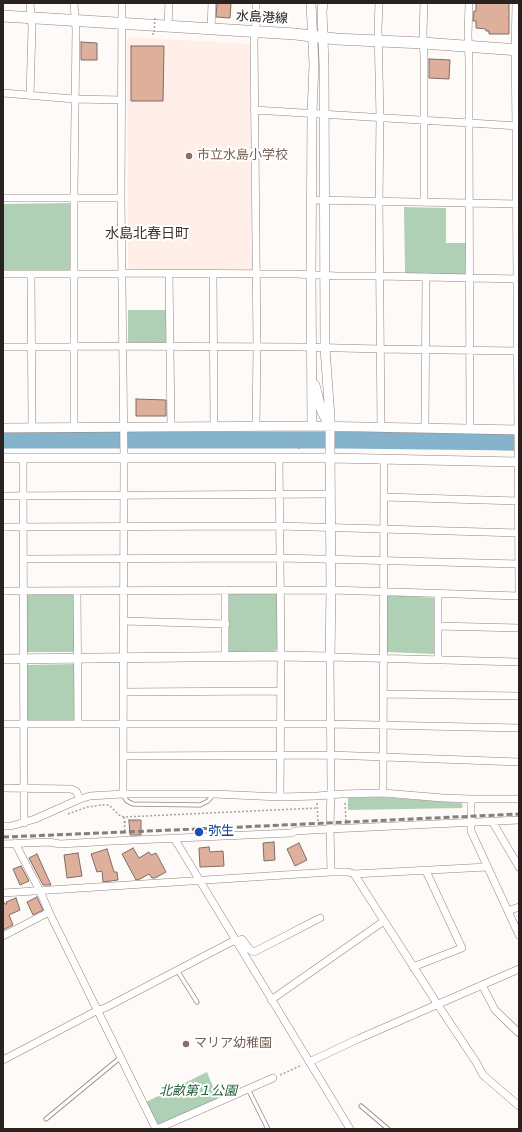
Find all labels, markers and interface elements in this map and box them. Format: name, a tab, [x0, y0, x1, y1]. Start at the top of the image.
street label: 水島港線	[236, 9, 288, 27]
place label: 市立水島小学校	[197, 148, 288, 164]
marker: 市立水島小学校	[184, 151, 194, 161]
district label: 水島北春日町	[105, 226, 189, 242]
place label: 弥生	[208, 824, 234, 840]
marker: 弥生	[193, 826, 205, 838]
place label: マリア幼稚園	[194, 1036, 272, 1052]
marker: マリア幼稚園	[181, 1039, 191, 1049]
park label: 北畝第１公園	[159, 1084, 237, 1100]

